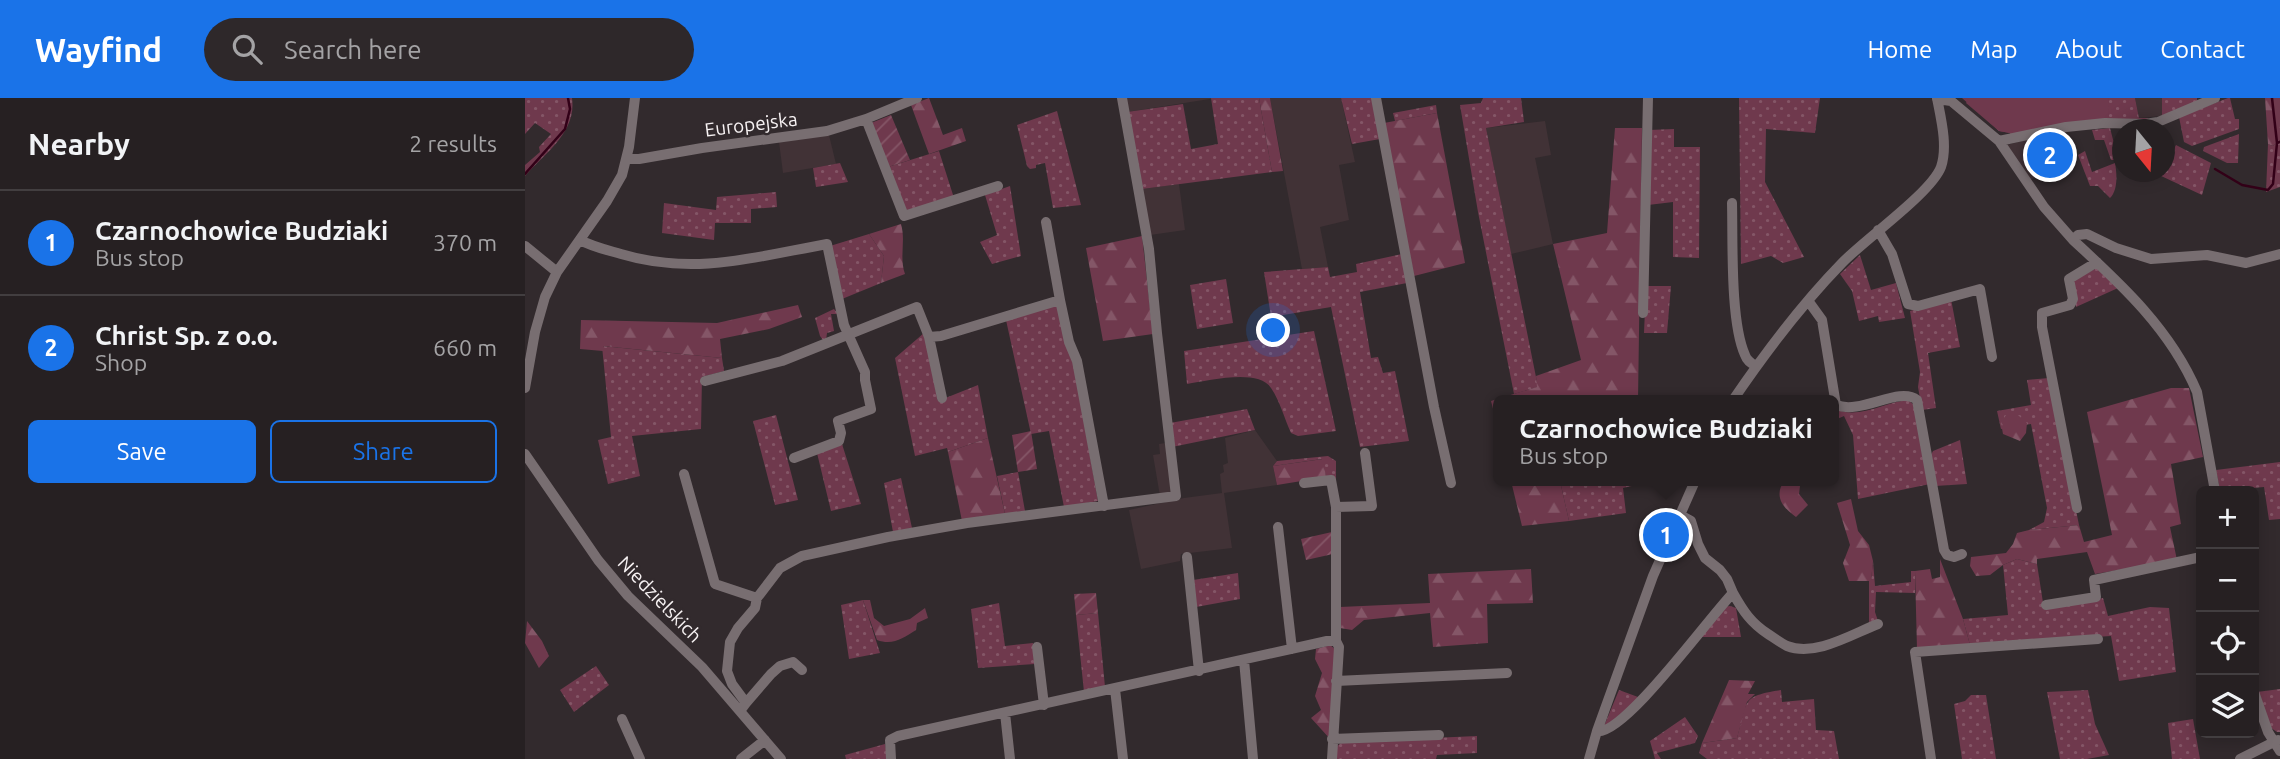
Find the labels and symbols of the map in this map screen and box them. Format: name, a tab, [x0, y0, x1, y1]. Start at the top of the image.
street label: Europejska	[703, 107, 799, 141]
north arrow	[2112, 119, 2175, 182]
pin: 2	[2027, 129, 2073, 181]
your location	[1256, 313, 1290, 347]
pin: 1	[1643, 509, 1689, 561]
street label: Niedzielskich	[614, 552, 706, 646]

